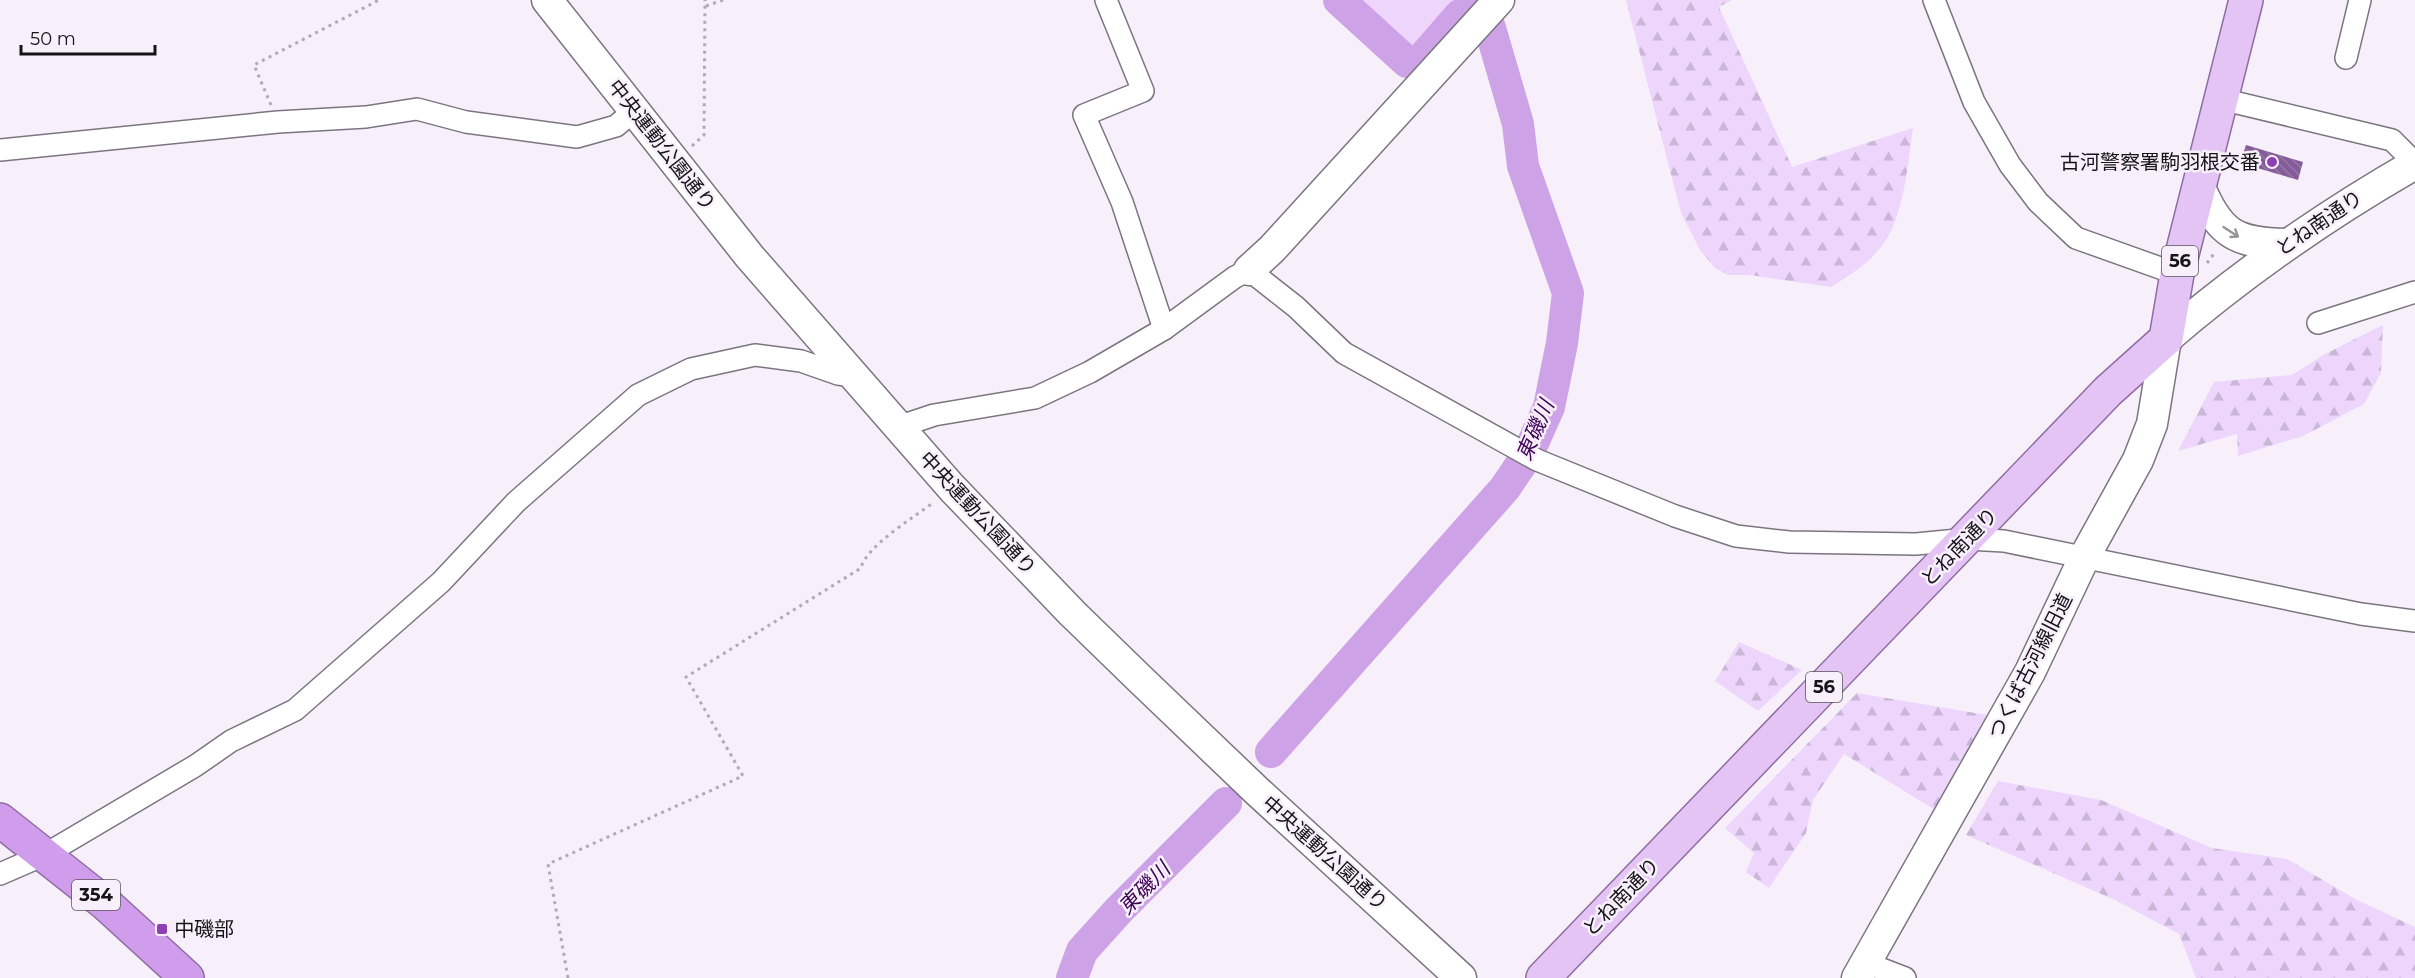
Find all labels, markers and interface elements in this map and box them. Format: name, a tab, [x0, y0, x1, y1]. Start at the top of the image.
scale bar	[21, 18, 154, 56]
text: 50 m	[30, 28, 76, 50]
street label: 中央運動公園通り	[603, 75, 721, 215]
place label: 古河警察署駒羽根交番	[2060, 150, 2260, 174]
marker: 古河警察署駒羽根交番	[2265, 155, 2279, 169]
street label: とね南通り	[2271, 185, 2367, 261]
one-way arrow	[2222, 226, 2239, 239]
road number: 56	[2162, 246, 2198, 276]
water label: 東磯川	[1511, 394, 1560, 464]
street label: 中央運動公園通り	[915, 446, 1041, 580]
street label: とね南通り	[1916, 503, 2002, 591]
street label: つくば古河線旧道	[1983, 589, 2077, 743]
road number: 56	[1806, 672, 1842, 702]
street label: 中央運動公園通り	[1258, 791, 1392, 915]
street label: とね南通り	[1578, 853, 1664, 941]
water label: 東磯川	[1113, 855, 1176, 919]
road number: 354	[72, 880, 120, 910]
place label: 中磯部	[174, 917, 234, 941]
marker: 中磯部	[155, 922, 169, 936]

